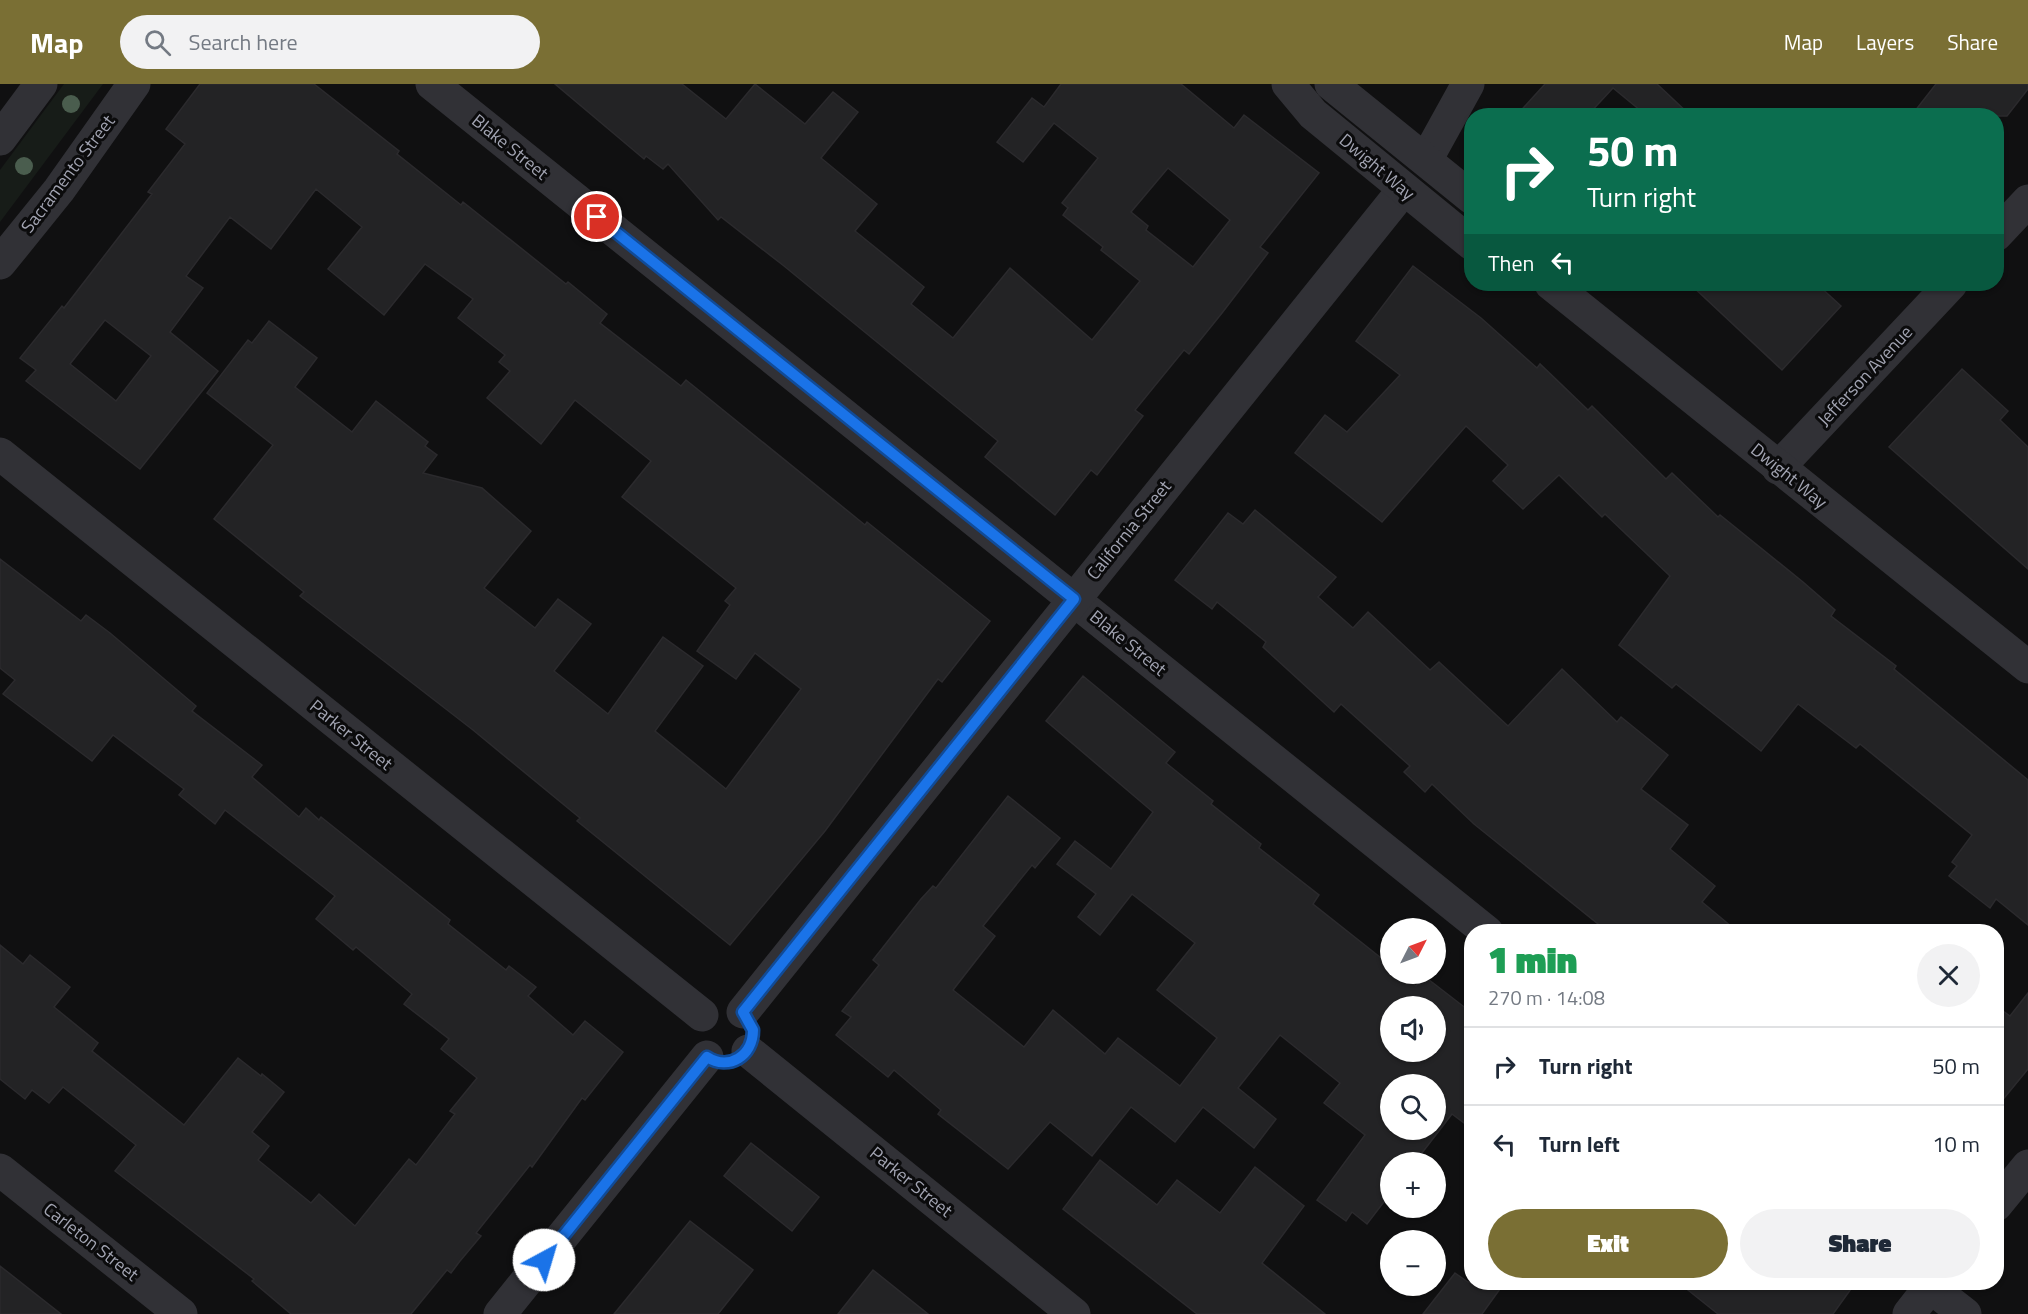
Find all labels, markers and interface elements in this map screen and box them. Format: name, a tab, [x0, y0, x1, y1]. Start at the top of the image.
search box	[120, 15, 540, 69]
text: Map	[30, 21, 84, 64]
text: Search here	[189, 25, 298, 59]
icon: search	[141, 26, 174, 59]
text: Map	[1784, 26, 1823, 58]
text: Layers	[1856, 26, 1914, 58]
text: Share	[1947, 26, 1998, 58]
street label: Blake Street	[466, 107, 555, 187]
street label: Sacramento Street	[14, 108, 121, 238]
text: 50 m	[1587, 118, 1679, 182]
street label: Dwight Way	[1334, 127, 1421, 207]
icon: right	[1488, 132, 1566, 210]
text: Turn right	[1587, 176, 1696, 217]
pin	[571, 191, 622, 242]
icon: arrive	[580, 200, 613, 233]
text: Then	[1488, 246, 1534, 280]
icon: left	[1546, 246, 1579, 279]
street label: Jefferson Avenue	[1811, 319, 1919, 432]
street label: Dwight Way	[1745, 436, 1834, 515]
street label: California Street	[1080, 473, 1178, 585]
street label: Blake Street	[1084, 603, 1173, 683]
street label: Parker Street	[304, 693, 399, 777]
north arrow	[1380, 918, 1446, 984]
map controls	[1380, 918, 1446, 1296]
text: 1 min	[1488, 932, 1577, 987]
button: close	[1917, 944, 1980, 1007]
text: 270 m · 14:08	[1488, 982, 1605, 1013]
button: sound	[1380, 996, 1446, 1062]
text: Turn right	[1539, 1049, 1633, 1083]
text: 50 m	[1932, 1049, 1980, 1083]
icon: right	[1488, 1050, 1521, 1083]
button: search	[1380, 1074, 1446, 1140]
text: Turn left	[1539, 1127, 1620, 1161]
text: 10 m	[1932, 1127, 1980, 1161]
icon: left	[1488, 1128, 1521, 1161]
street label: Parker Street	[864, 1140, 959, 1224]
button: +	[1380, 1152, 1446, 1218]
street label: Carleton Street	[38, 1196, 145, 1288]
button: Exit	[1488, 1209, 1728, 1278]
button: Share	[1740, 1209, 1980, 1278]
position arrow	[512, 1228, 576, 1292]
button: −	[1380, 1230, 1446, 1296]

